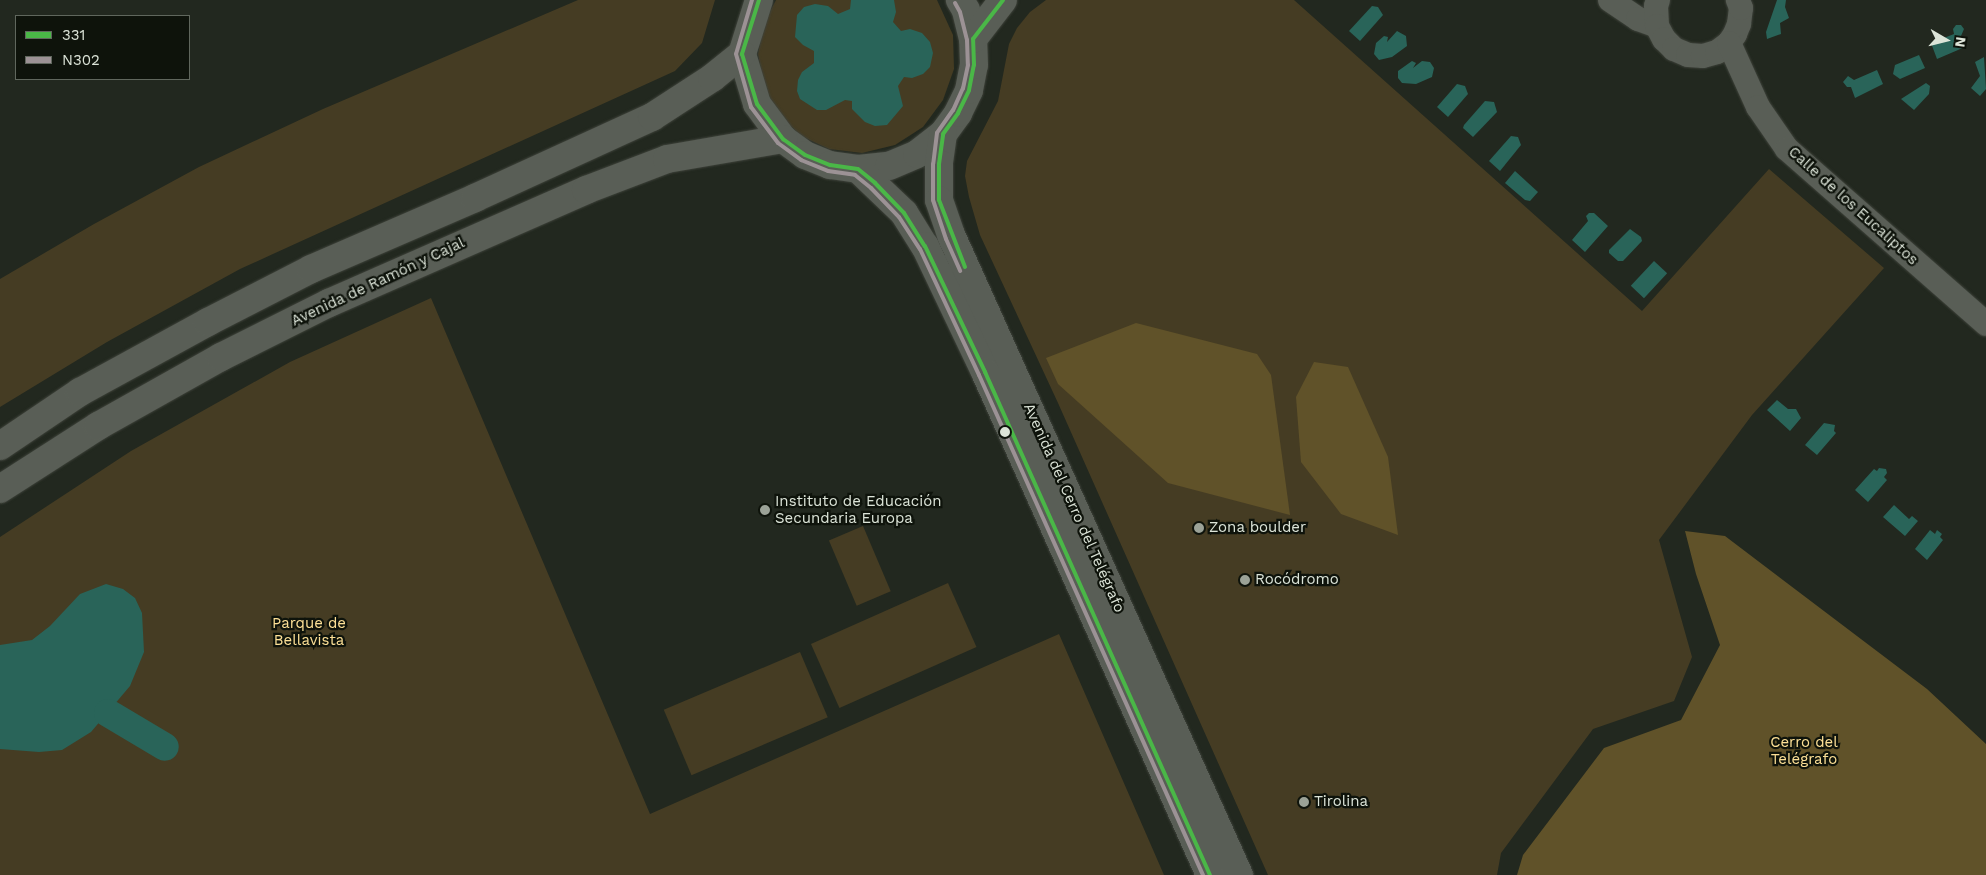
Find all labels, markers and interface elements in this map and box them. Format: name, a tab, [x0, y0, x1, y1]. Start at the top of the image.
legend	[15, 15, 190, 80]
north arrow	[1921, 15, 1971, 65]
text: 331	[62, 26, 85, 44]
text: N	[1952, 36, 1969, 48]
text: N302	[62, 51, 100, 69]
street label: Calle de los Eucaliptos	[1785, 143, 1921, 269]
street label: Avenida de Ramón y Cajal	[288, 234, 468, 330]
street label: Avenida del Cerro del Telégrafo	[1019, 400, 1129, 616]
unlabelled marker	[1000, 427, 1010, 437]
place label: Instituto de Educación Secundaria Europa	[775, 492, 941, 527]
marker: Instituto de Educación Secundaria Europa	[759, 504, 771, 516]
place label: Zona boulder	[1209, 519, 1306, 537]
marker: Zona boulder	[1193, 522, 1205, 534]
place label: Rocódromo	[1255, 571, 1339, 589]
marker: Rocódromo	[1239, 574, 1251, 586]
park label: Parque de Bellavista	[272, 614, 346, 649]
park label: Cerro del Telégrafo	[1770, 733, 1838, 768]
place label: Tirolina	[1314, 793, 1368, 811]
marker: Tirolina	[1298, 796, 1310, 808]

